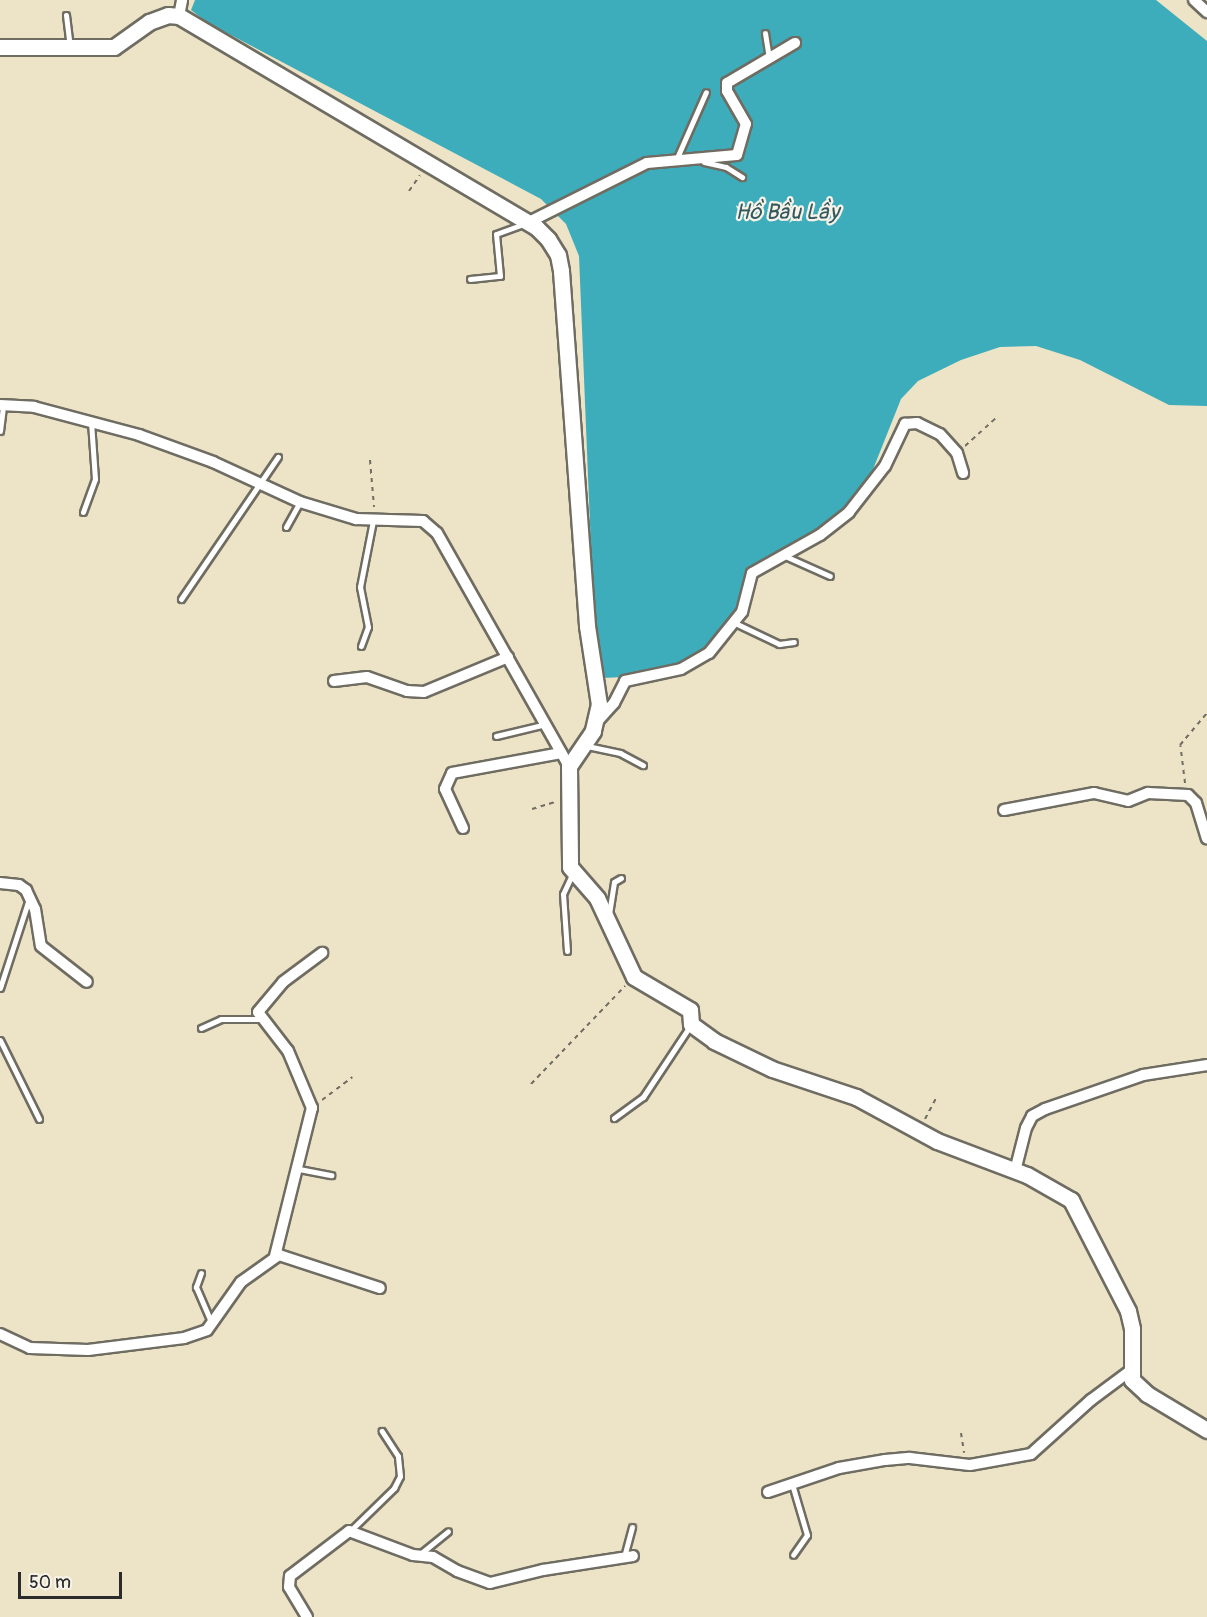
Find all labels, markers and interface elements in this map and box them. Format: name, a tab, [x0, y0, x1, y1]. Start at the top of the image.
water label: Hồ Bầu Lầy	[735, 200, 839, 226]
scale bar	[21, 1560, 124, 1598]
text: 50 m	[29, 1571, 71, 1594]

